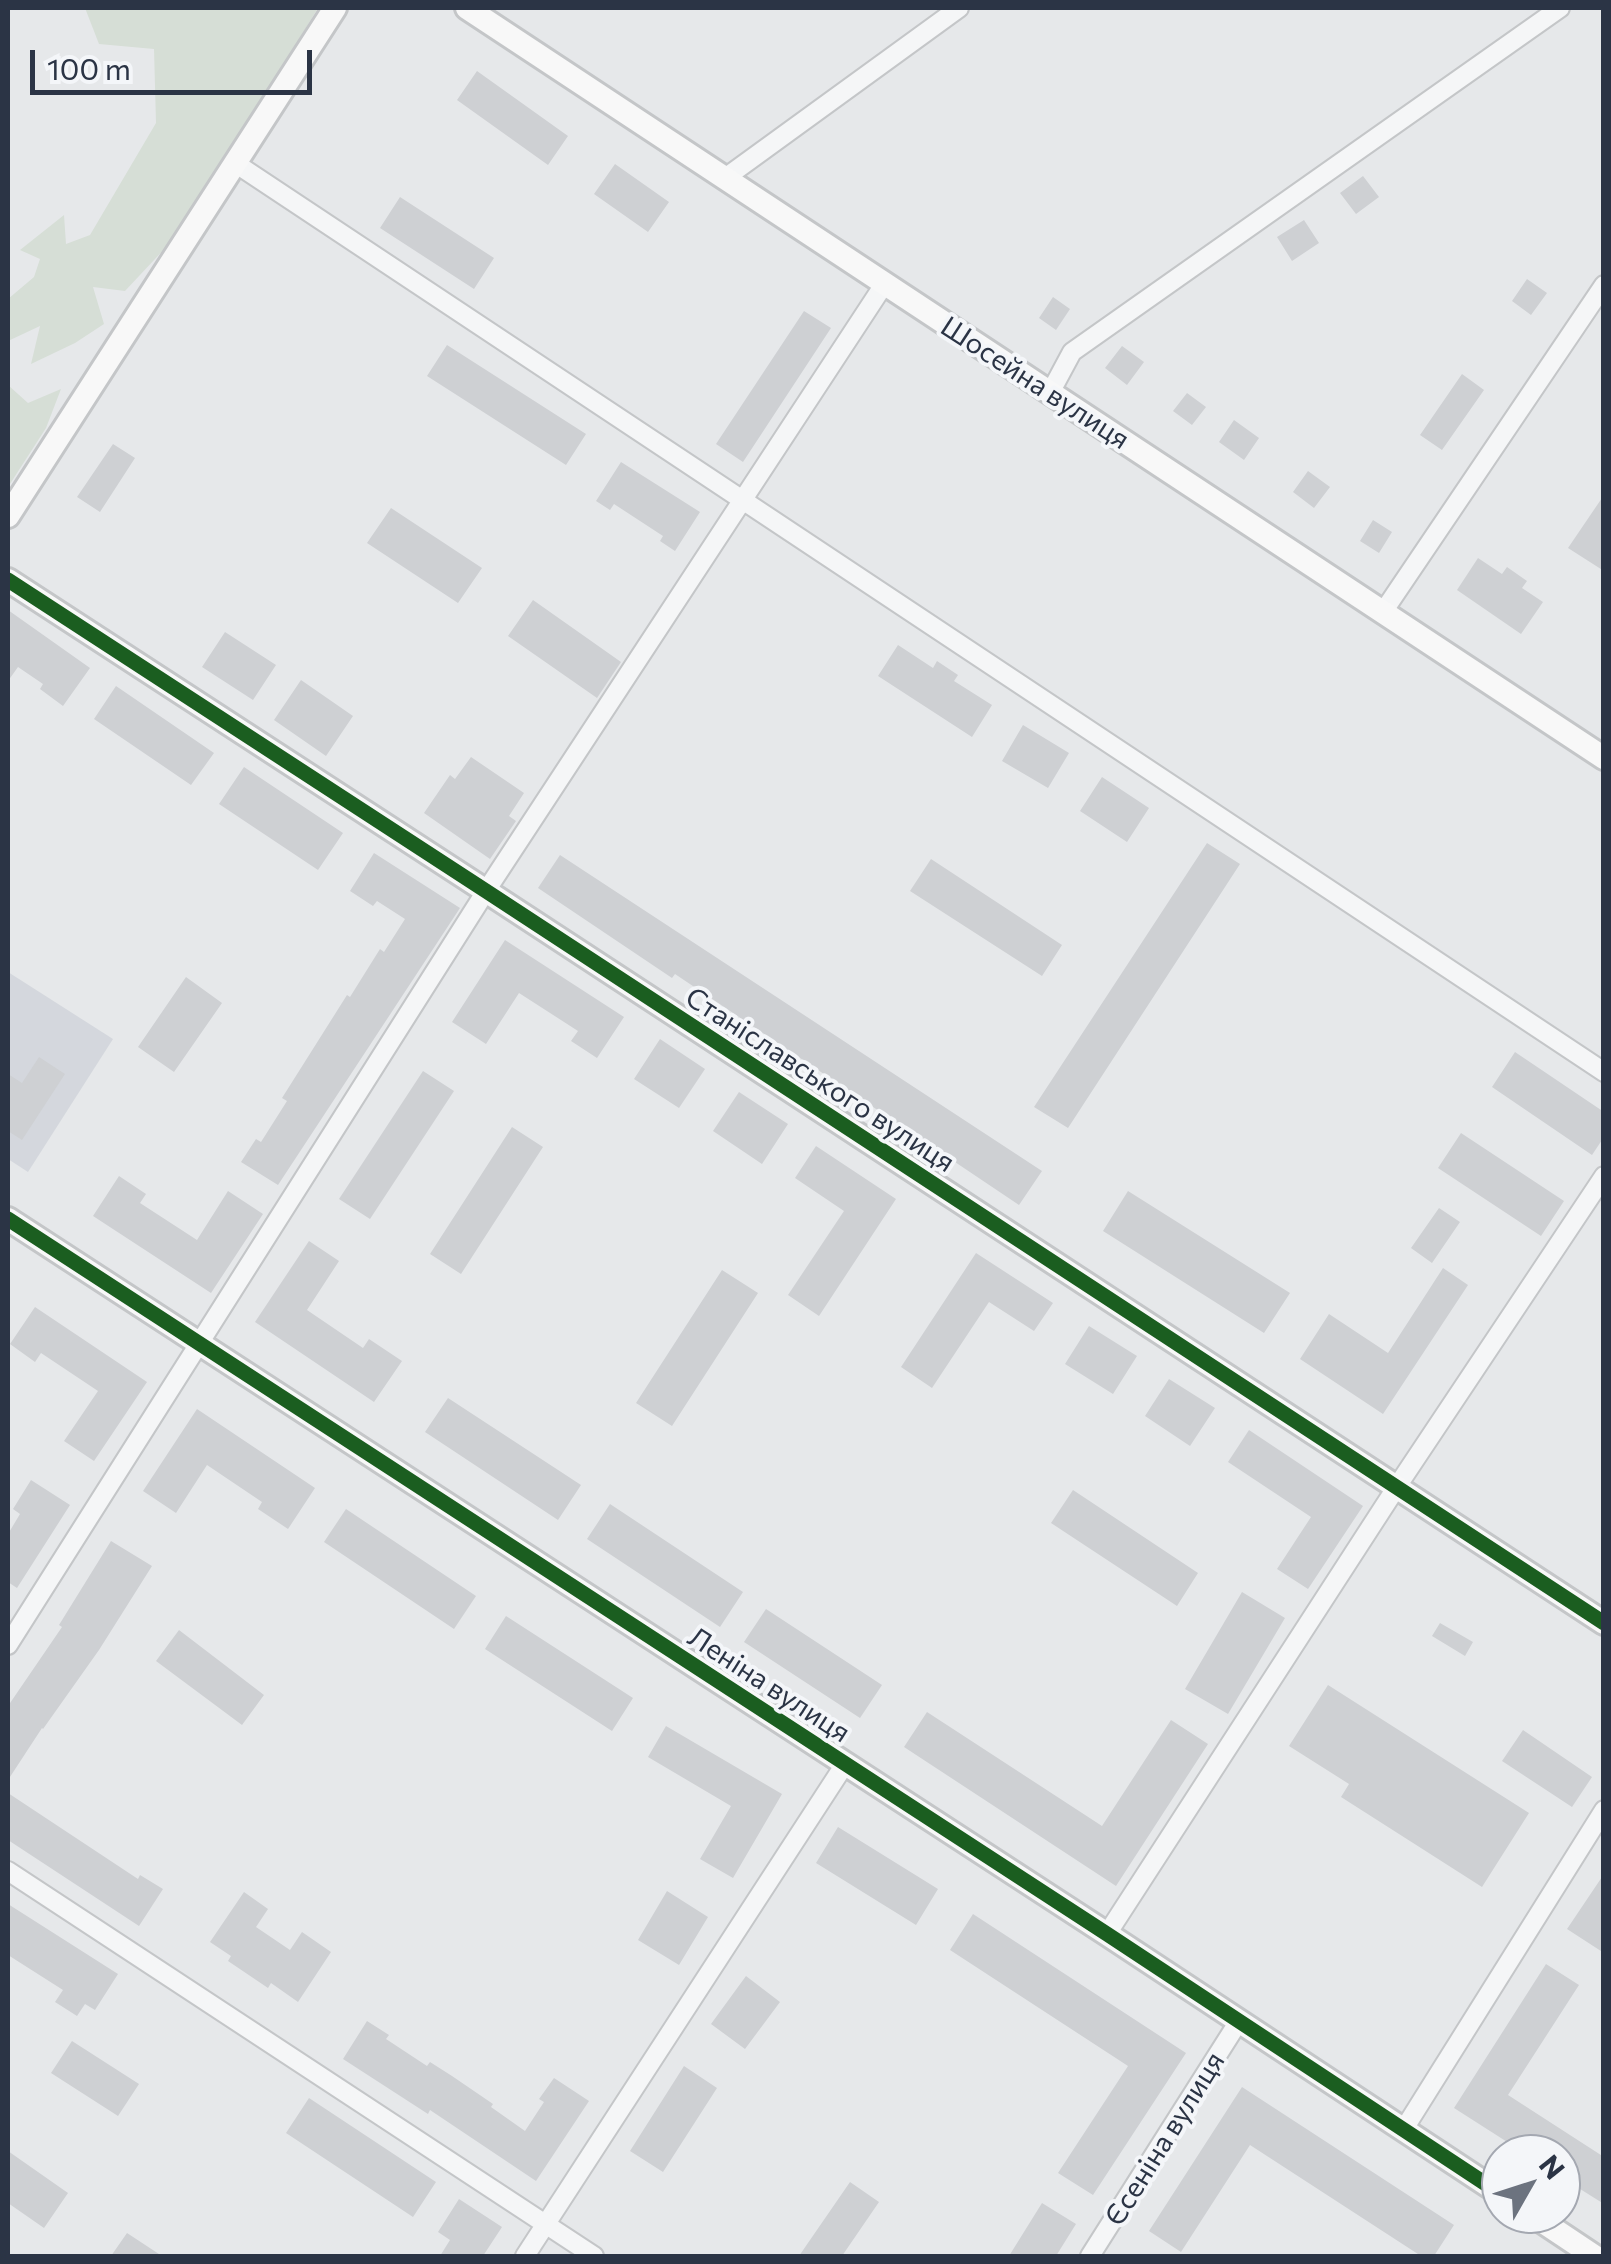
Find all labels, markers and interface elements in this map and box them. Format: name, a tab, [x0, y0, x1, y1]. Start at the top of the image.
scale bar	[35, 30, 318, 92]
text: 100 m	[47, 49, 131, 86]
street label: Шосейна вулиця	[934, 310, 1136, 456]
street label: Станіславського вулиця	[679, 980, 961, 1180]
street label: Леніна вулиця	[682, 1620, 856, 1750]
street label: Єсеніна вулиця	[1098, 2046, 1232, 2232]
north arrow	[1481, 2134, 1581, 2234]
text: N	[1533, 2148, 1573, 2185]

